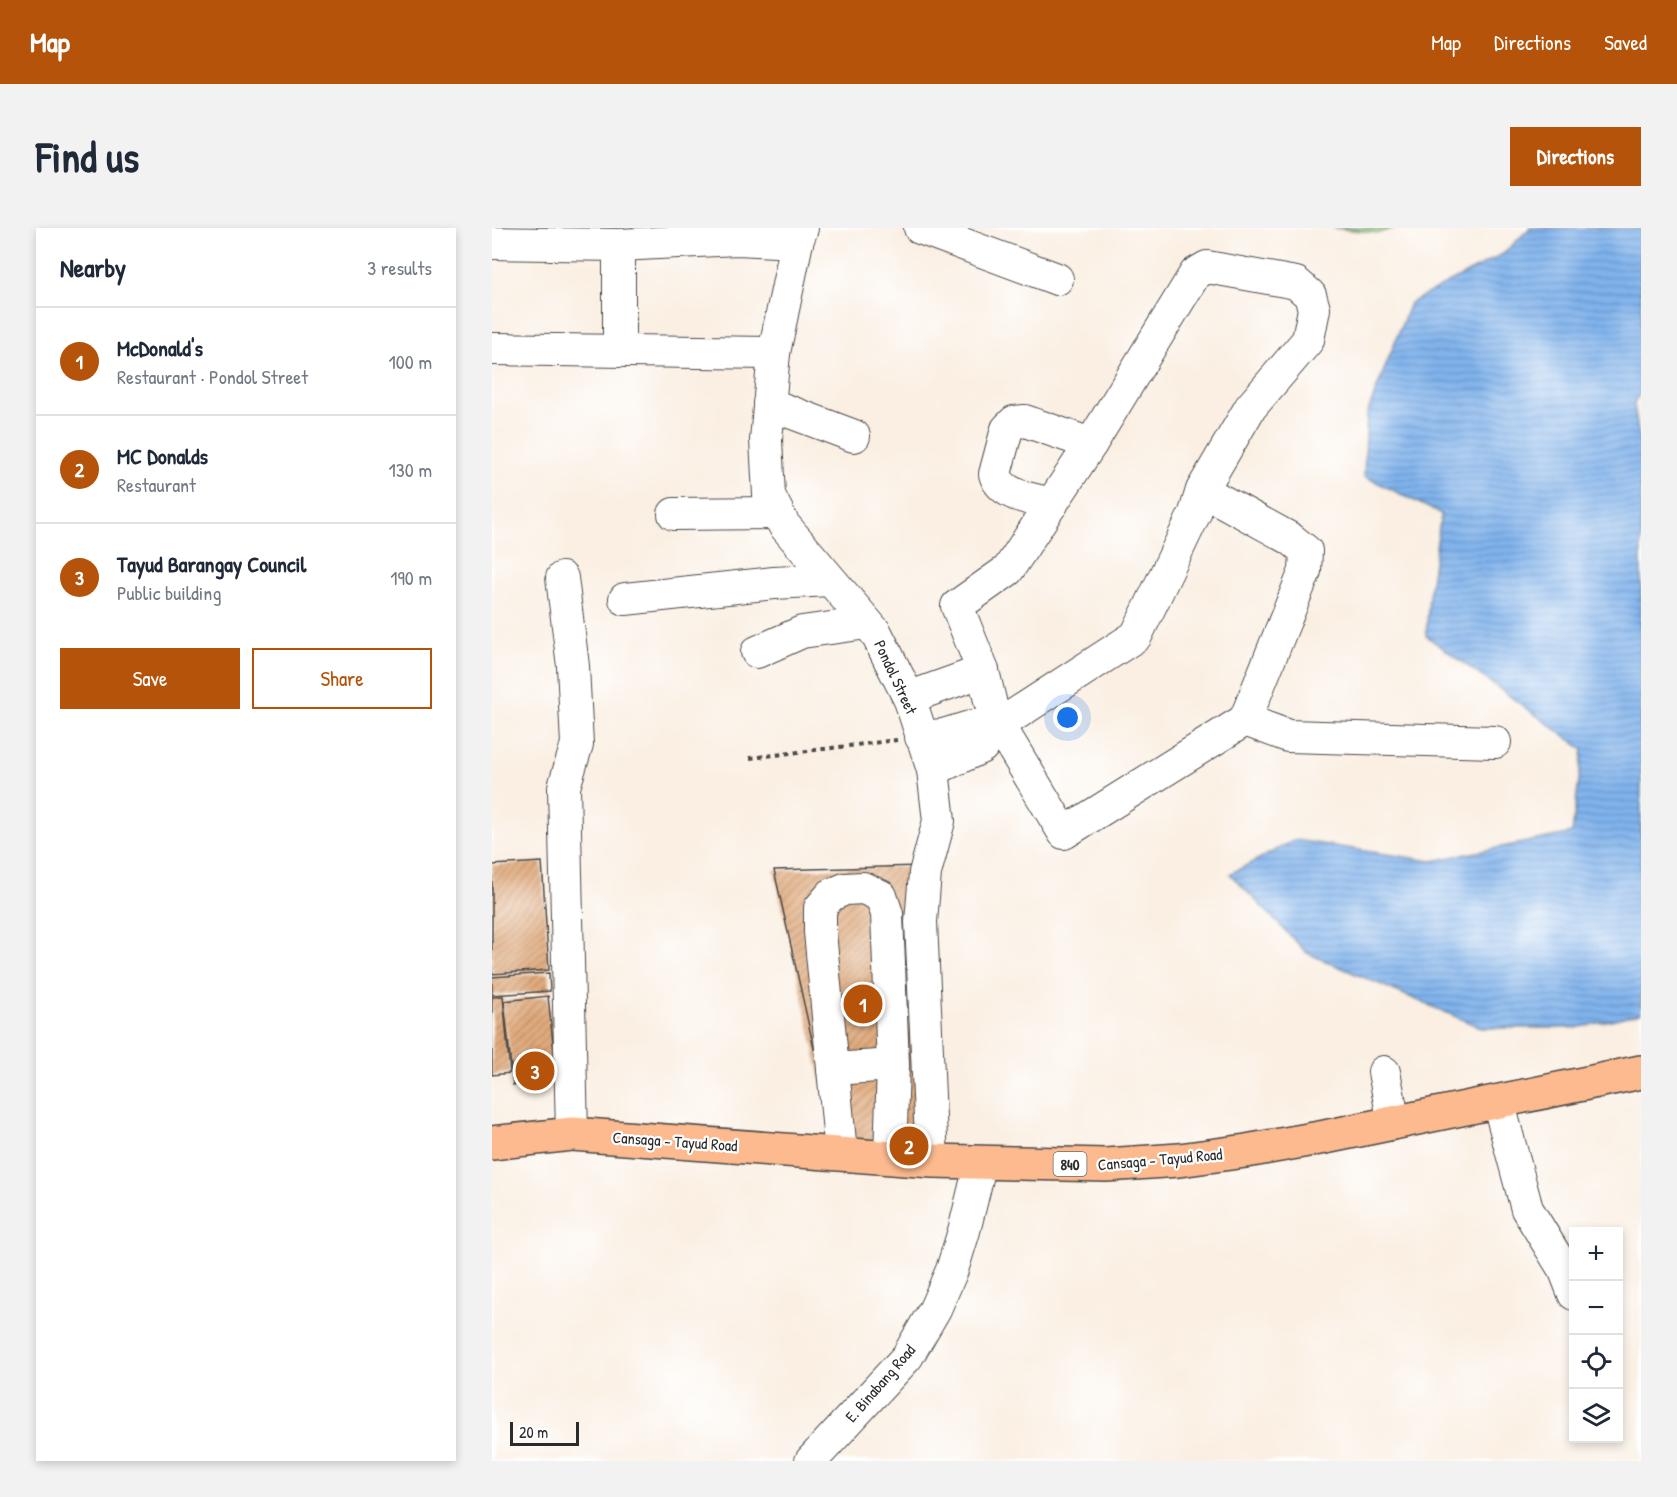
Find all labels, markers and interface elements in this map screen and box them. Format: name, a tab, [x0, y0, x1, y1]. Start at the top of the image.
text: Map	[30, 23, 70, 61]
text: Map	[1431, 28, 1461, 57]
text: Directions	[1494, 28, 1571, 57]
text: Saved	[1604, 28, 1647, 57]
button: Directions	[1510, 127, 1641, 186]
text: Find us	[36, 128, 139, 185]
text: Nearby	[60, 250, 126, 285]
text: 3 results	[367, 254, 432, 281]
text: McDonald's	[117, 333, 203, 363]
text: 1	[76, 348, 83, 375]
text: 100 m	[389, 348, 432, 375]
text: Restaurant · Pondol Street	[117, 363, 308, 390]
text: MC Donalds	[117, 441, 208, 471]
text: 2	[75, 456, 84, 483]
text: 130 m	[389, 456, 432, 483]
text: Restaurant	[117, 471, 196, 498]
text: Tayud Barangay Council	[117, 549, 306, 579]
text: 3	[75, 564, 84, 591]
text: 190 m	[390, 564, 432, 591]
text: Public building	[117, 579, 221, 606]
street label: Pondol Street	[869, 636, 923, 718]
button: Save	[60, 648, 240, 709]
button: Share	[252, 648, 432, 709]
your location	[1053, 703, 1082, 732]
pin: 1	[844, 982, 883, 1026]
pin: 3	[516, 1048, 555, 1094]
pin: 2	[890, 1124, 928, 1168]
street label: Cansaga - Tayud Road	[612, 1126, 738, 1156]
street label: Cansaga - Tayud Road	[1097, 1143, 1223, 1175]
road number: 840	[1054, 1152, 1086, 1176]
map controls	[1569, 1227, 1623, 1443]
button: +	[1569, 1227, 1623, 1281]
button: −	[1569, 1281, 1623, 1335]
button: locate	[1569, 1335, 1623, 1389]
street label: E. Binabang Road	[840, 1339, 920, 1427]
button: layers	[1569, 1389, 1623, 1443]
scale bar	[510, 1419, 579, 1446]
text: 20 m	[519, 1421, 548, 1443]

